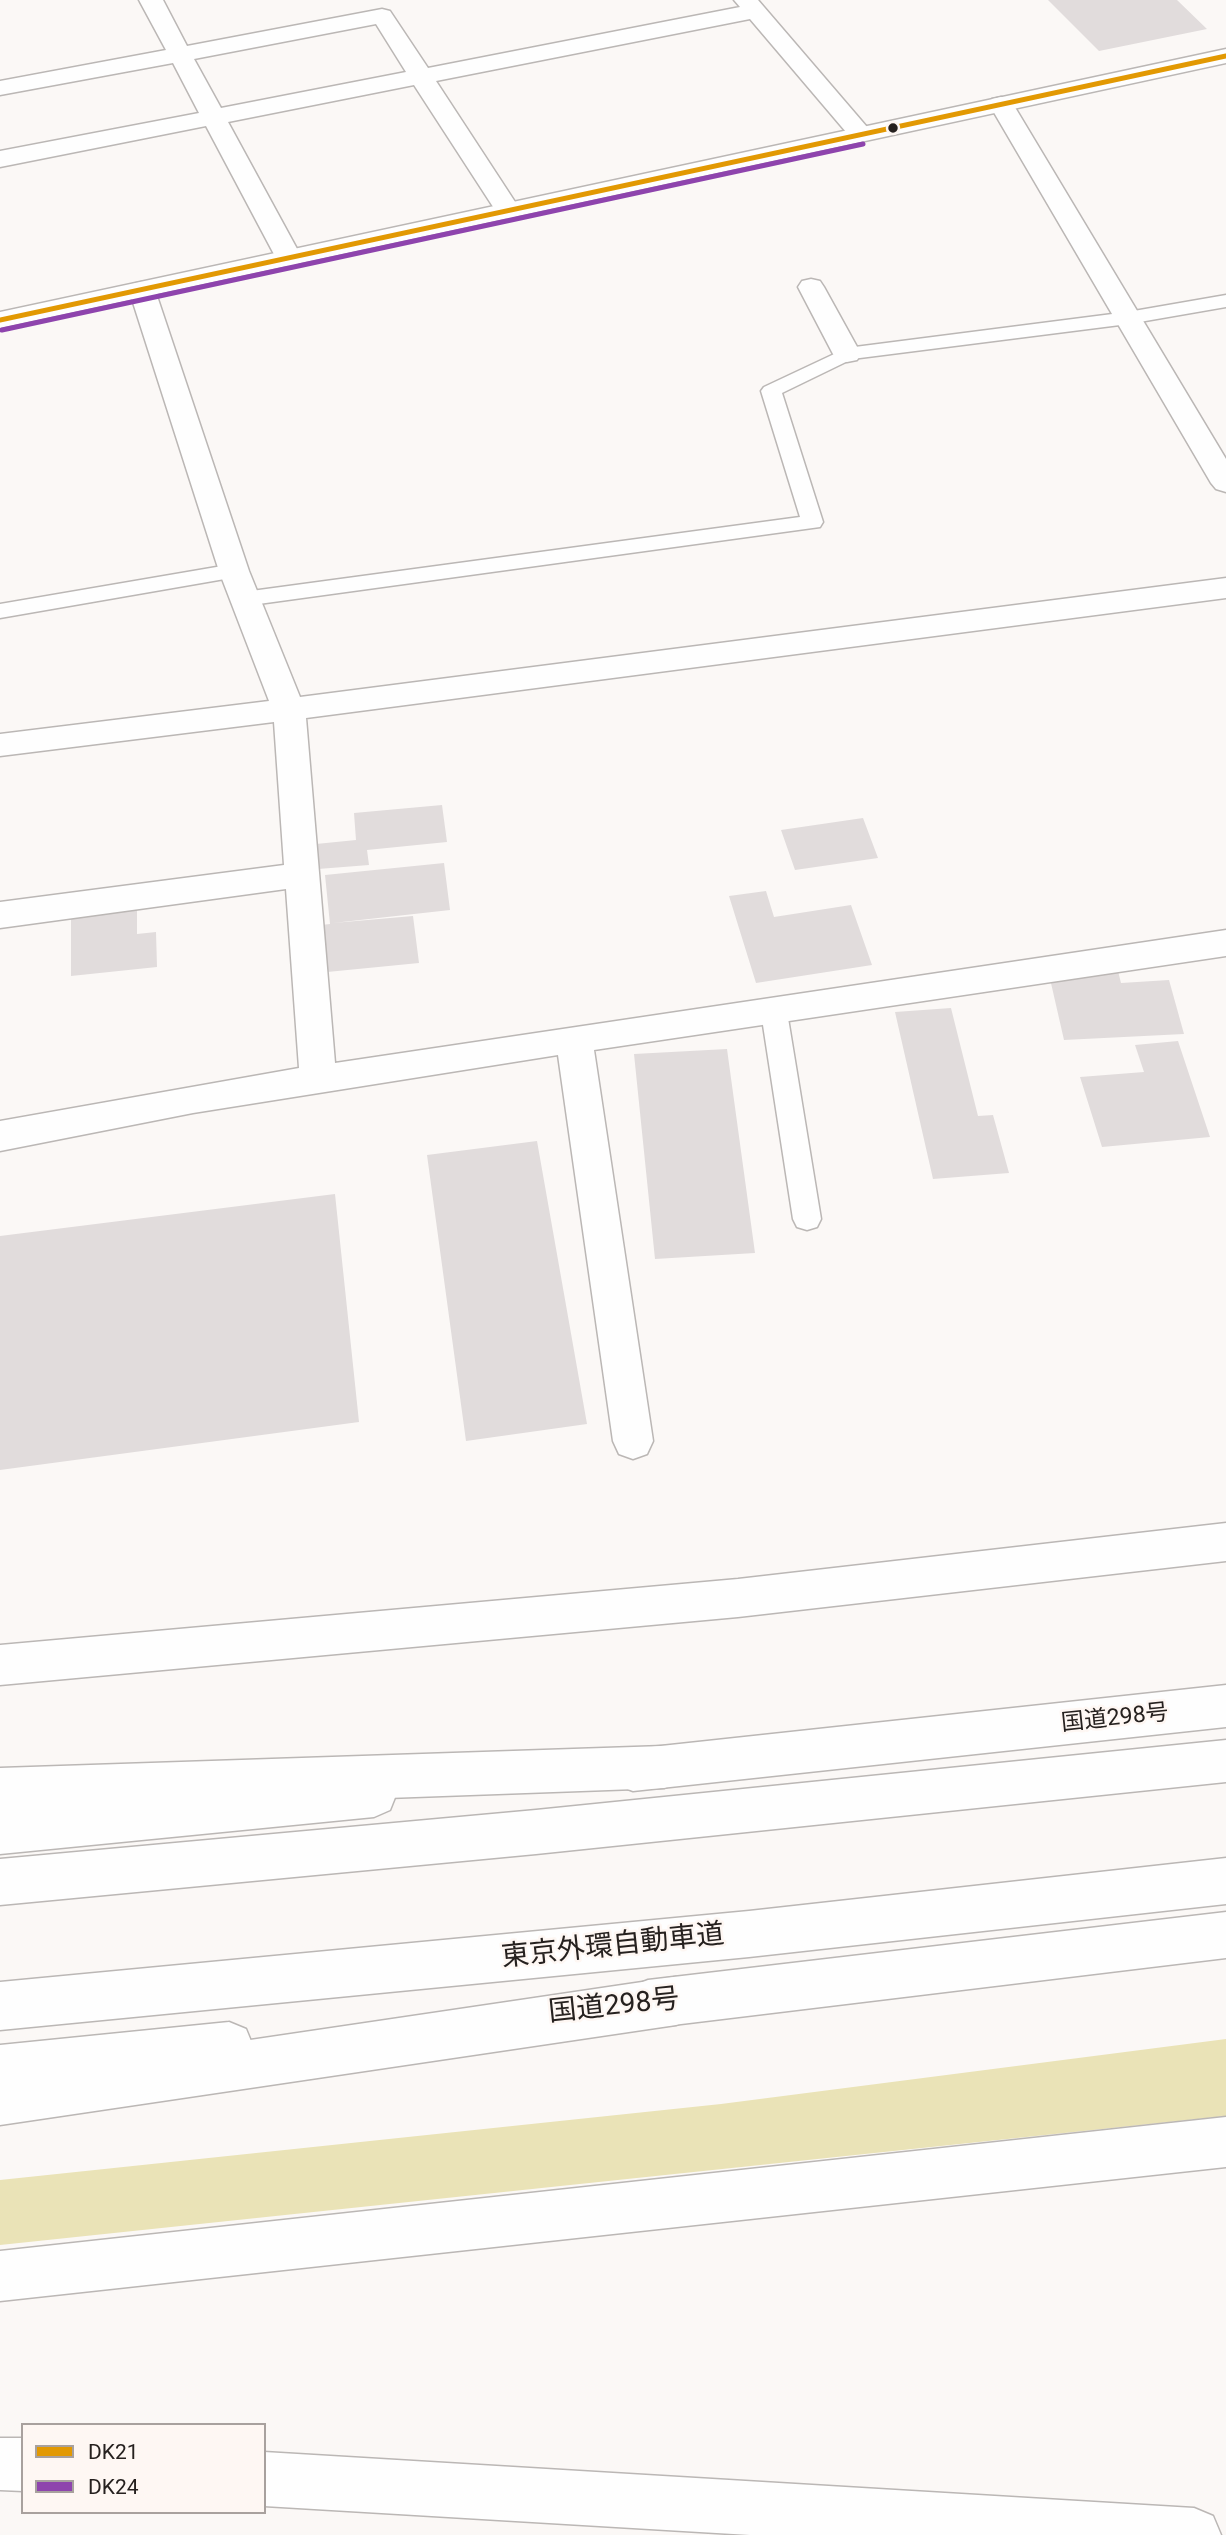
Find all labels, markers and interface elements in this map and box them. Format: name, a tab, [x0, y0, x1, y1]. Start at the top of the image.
unlabelled marker	[886, 121, 900, 135]
street label: 国道298号	[1060, 1700, 1170, 1738]
street label: 東京外環自動車道	[500, 1919, 726, 1975]
street label: 国道298号	[547, 1983, 681, 2031]
legend	[21, 2423, 266, 2514]
text: DK21	[88, 2440, 139, 2464]
text: DK24	[88, 2475, 139, 2499]

